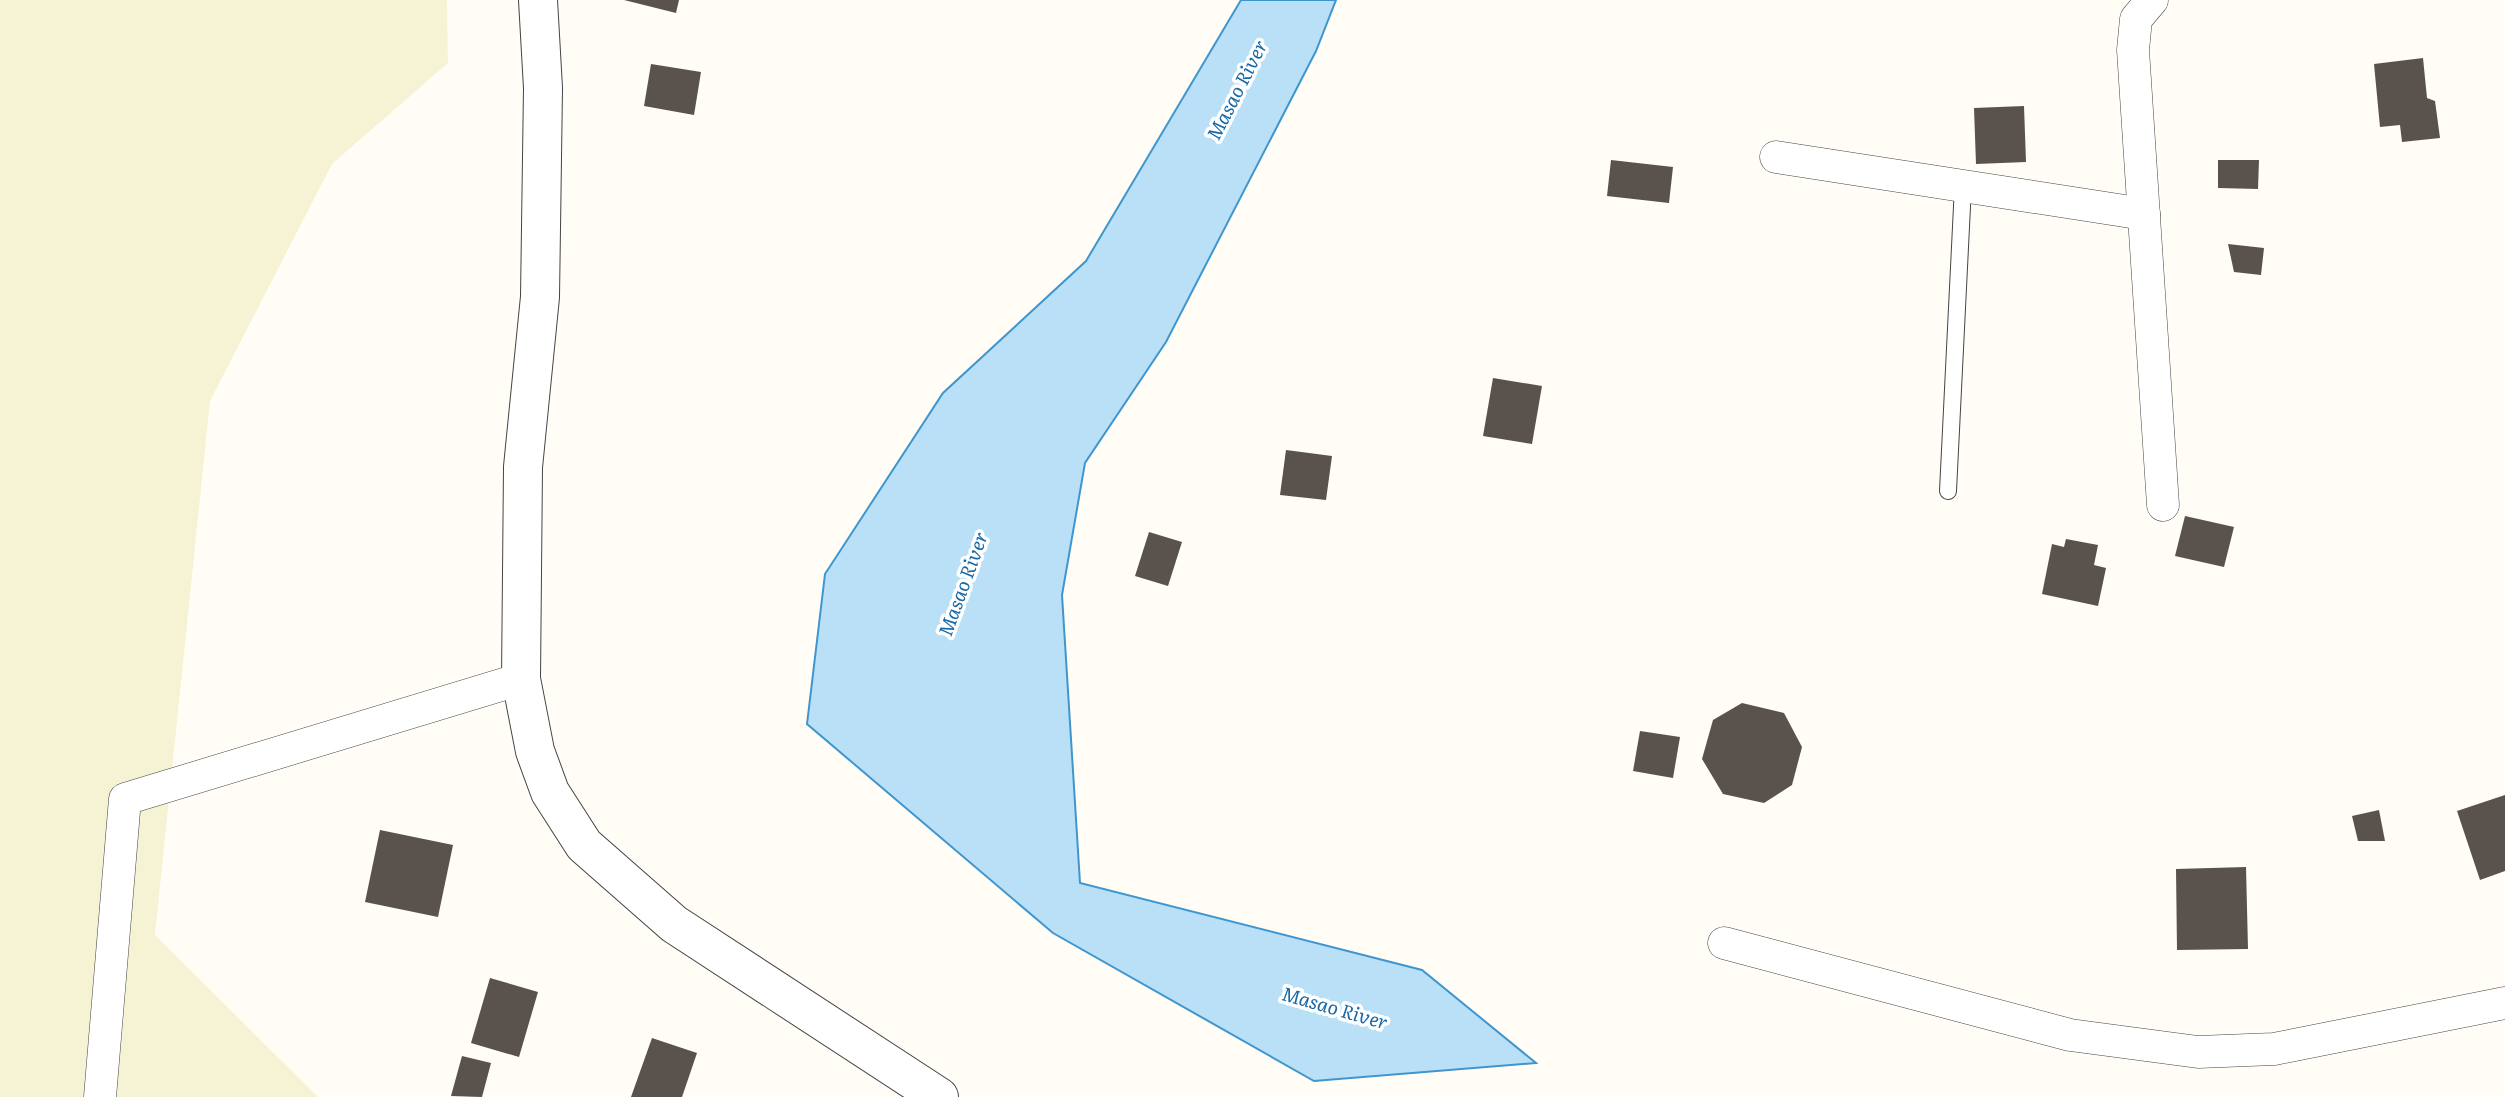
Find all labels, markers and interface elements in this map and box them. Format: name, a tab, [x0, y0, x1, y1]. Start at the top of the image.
water label: Masao River	[1199, 35, 1273, 144]
water label: Masao River	[930, 528, 994, 640]
water label: Masao River	[1279, 979, 1392, 1036]

